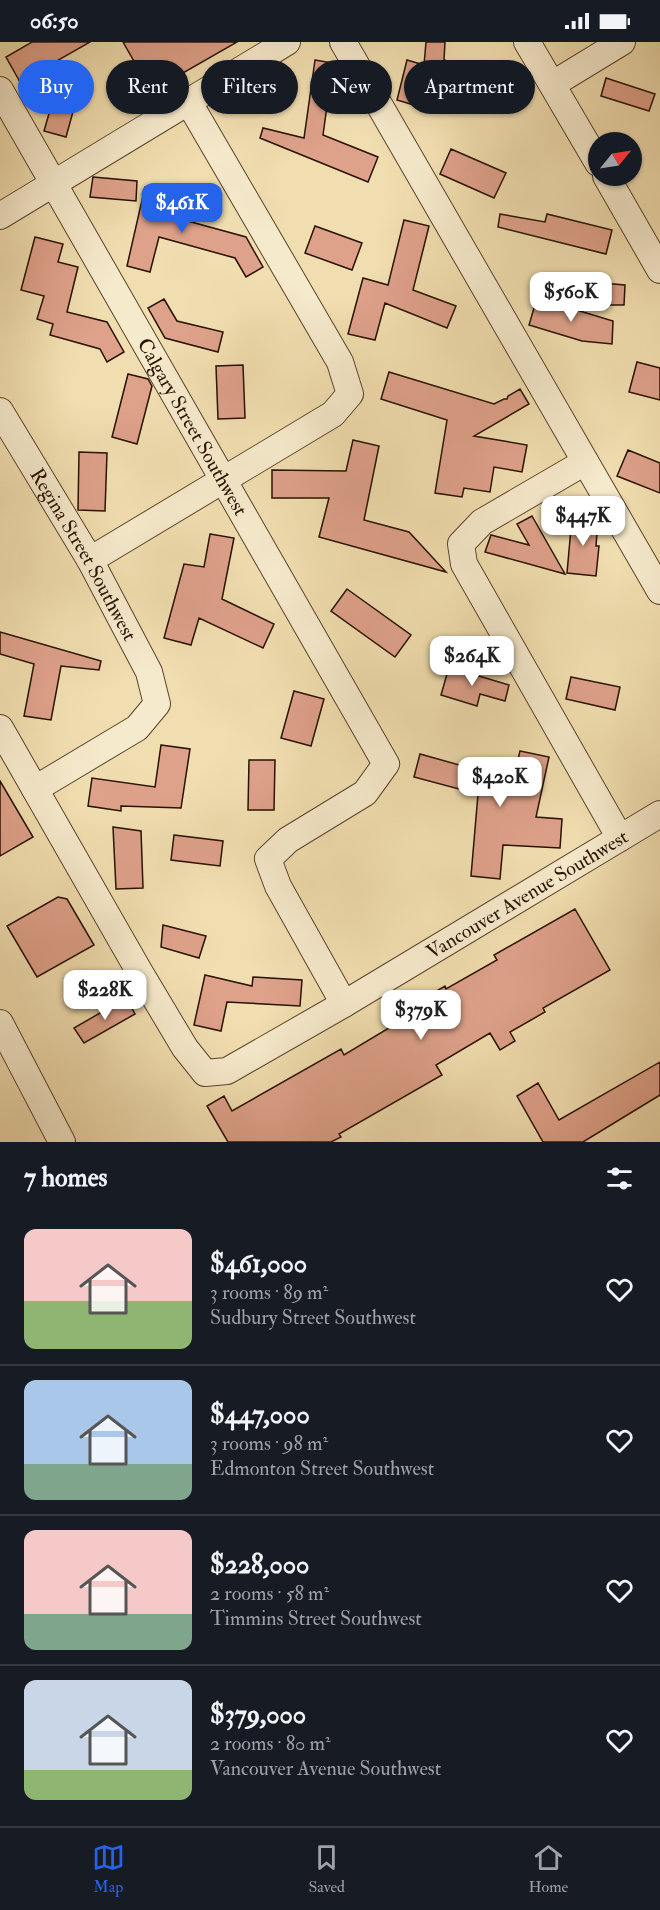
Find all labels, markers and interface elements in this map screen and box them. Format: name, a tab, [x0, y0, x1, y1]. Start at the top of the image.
text: 06:50	[30, 7, 79, 35]
chip: Buy	[18, 60, 94, 114]
chip: Rent	[106, 60, 189, 114]
chip: Filters	[201, 60, 298, 114]
chip: New	[310, 60, 392, 114]
chip: Apartment	[404, 60, 535, 114]
north arrow	[588, 132, 642, 186]
map controls	[588, 132, 642, 186]
pin: $461K	[140, 183, 224, 234]
text: $461K	[155, 190, 209, 215]
pin: $560K	[529, 272, 613, 323]
text: $560K	[544, 279, 598, 304]
street label: Calgary Street Southwest	[132, 334, 253, 521]
street label: Regina Street Southwest	[24, 464, 142, 645]
pin: $447K	[541, 496, 625, 547]
text: $447K	[555, 503, 611, 528]
pin: $264K	[430, 636, 514, 687]
text: $264K	[444, 643, 500, 668]
pin: $420K	[458, 757, 542, 808]
text: $420K	[472, 764, 528, 789]
street label: Vancouver Avenue Southwest	[422, 824, 633, 965]
pin: $228K	[63, 970, 147, 1021]
text: $228K	[78, 977, 132, 1002]
pin: $379K	[379, 990, 463, 1041]
text: $379K	[395, 997, 447, 1022]
text: 7 homes	[24, 1162, 107, 1194]
icon: filters	[603, 1162, 636, 1195]
text: $461,000	[210, 1248, 307, 1280]
icon: home	[72, 1253, 144, 1325]
icon: heart	[603, 1273, 636, 1306]
text: 3 rooms · 89 m²	[210, 1280, 328, 1305]
text: Sudbury Street Southwest	[210, 1305, 416, 1330]
text: $447,000	[210, 1399, 310, 1431]
icon: home	[72, 1404, 144, 1476]
icon: heart	[603, 1424, 636, 1457]
text: 3 rooms · 98 m²	[210, 1431, 328, 1456]
text: Edmonton Street Southwest	[210, 1456, 434, 1481]
text: $228,000	[210, 1549, 309, 1581]
icon: home	[72, 1554, 144, 1626]
icon: heart	[603, 1574, 636, 1607]
text: 2 rooms · 58 m²	[210, 1581, 329, 1606]
text: Timmins Street Southwest	[210, 1606, 422, 1631]
text: $379,000	[210, 1699, 306, 1731]
icon: home	[72, 1704, 144, 1776]
icon: heart	[603, 1724, 636, 1757]
text: 2 rooms · 80 m²	[210, 1731, 331, 1756]
text: Vancouver Avenue Southwest	[210, 1756, 441, 1781]
tab: Map	[92, 1841, 125, 1897]
tab: Saved	[308, 1841, 345, 1897]
tab: Home	[529, 1841, 568, 1897]

